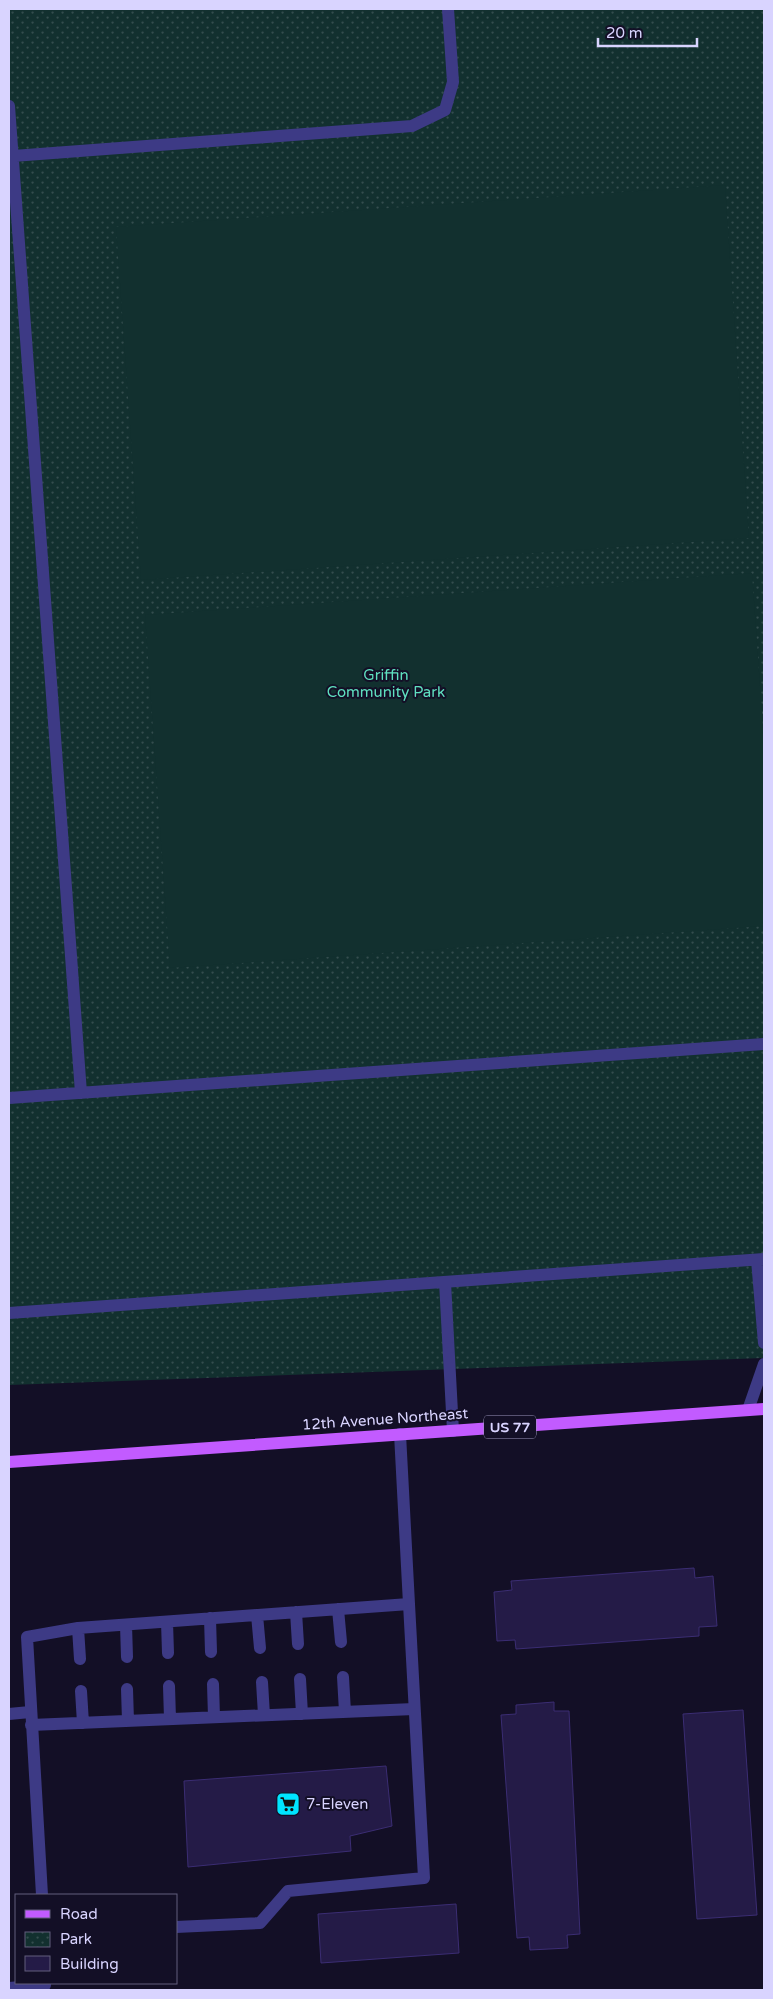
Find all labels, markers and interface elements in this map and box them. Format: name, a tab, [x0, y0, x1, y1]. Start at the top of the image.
scale bar	[598, 15, 697, 47]
text: 20 m	[606, 24, 643, 42]
park label: Griffin Community Park	[327, 666, 445, 701]
street label: 12th Avenue Northeast	[301, 1404, 469, 1434]
road number: US 77	[484, 1415, 536, 1438]
supermarket icon: 7-Eleven	[275, 1791, 301, 1817]
place label: 7-Eleven	[306, 1795, 368, 1813]
legend	[15, 1894, 178, 1984]
text: Road	[60, 1905, 98, 1923]
text: Park	[60, 1930, 92, 1948]
text: Building	[60, 1955, 119, 1973]

